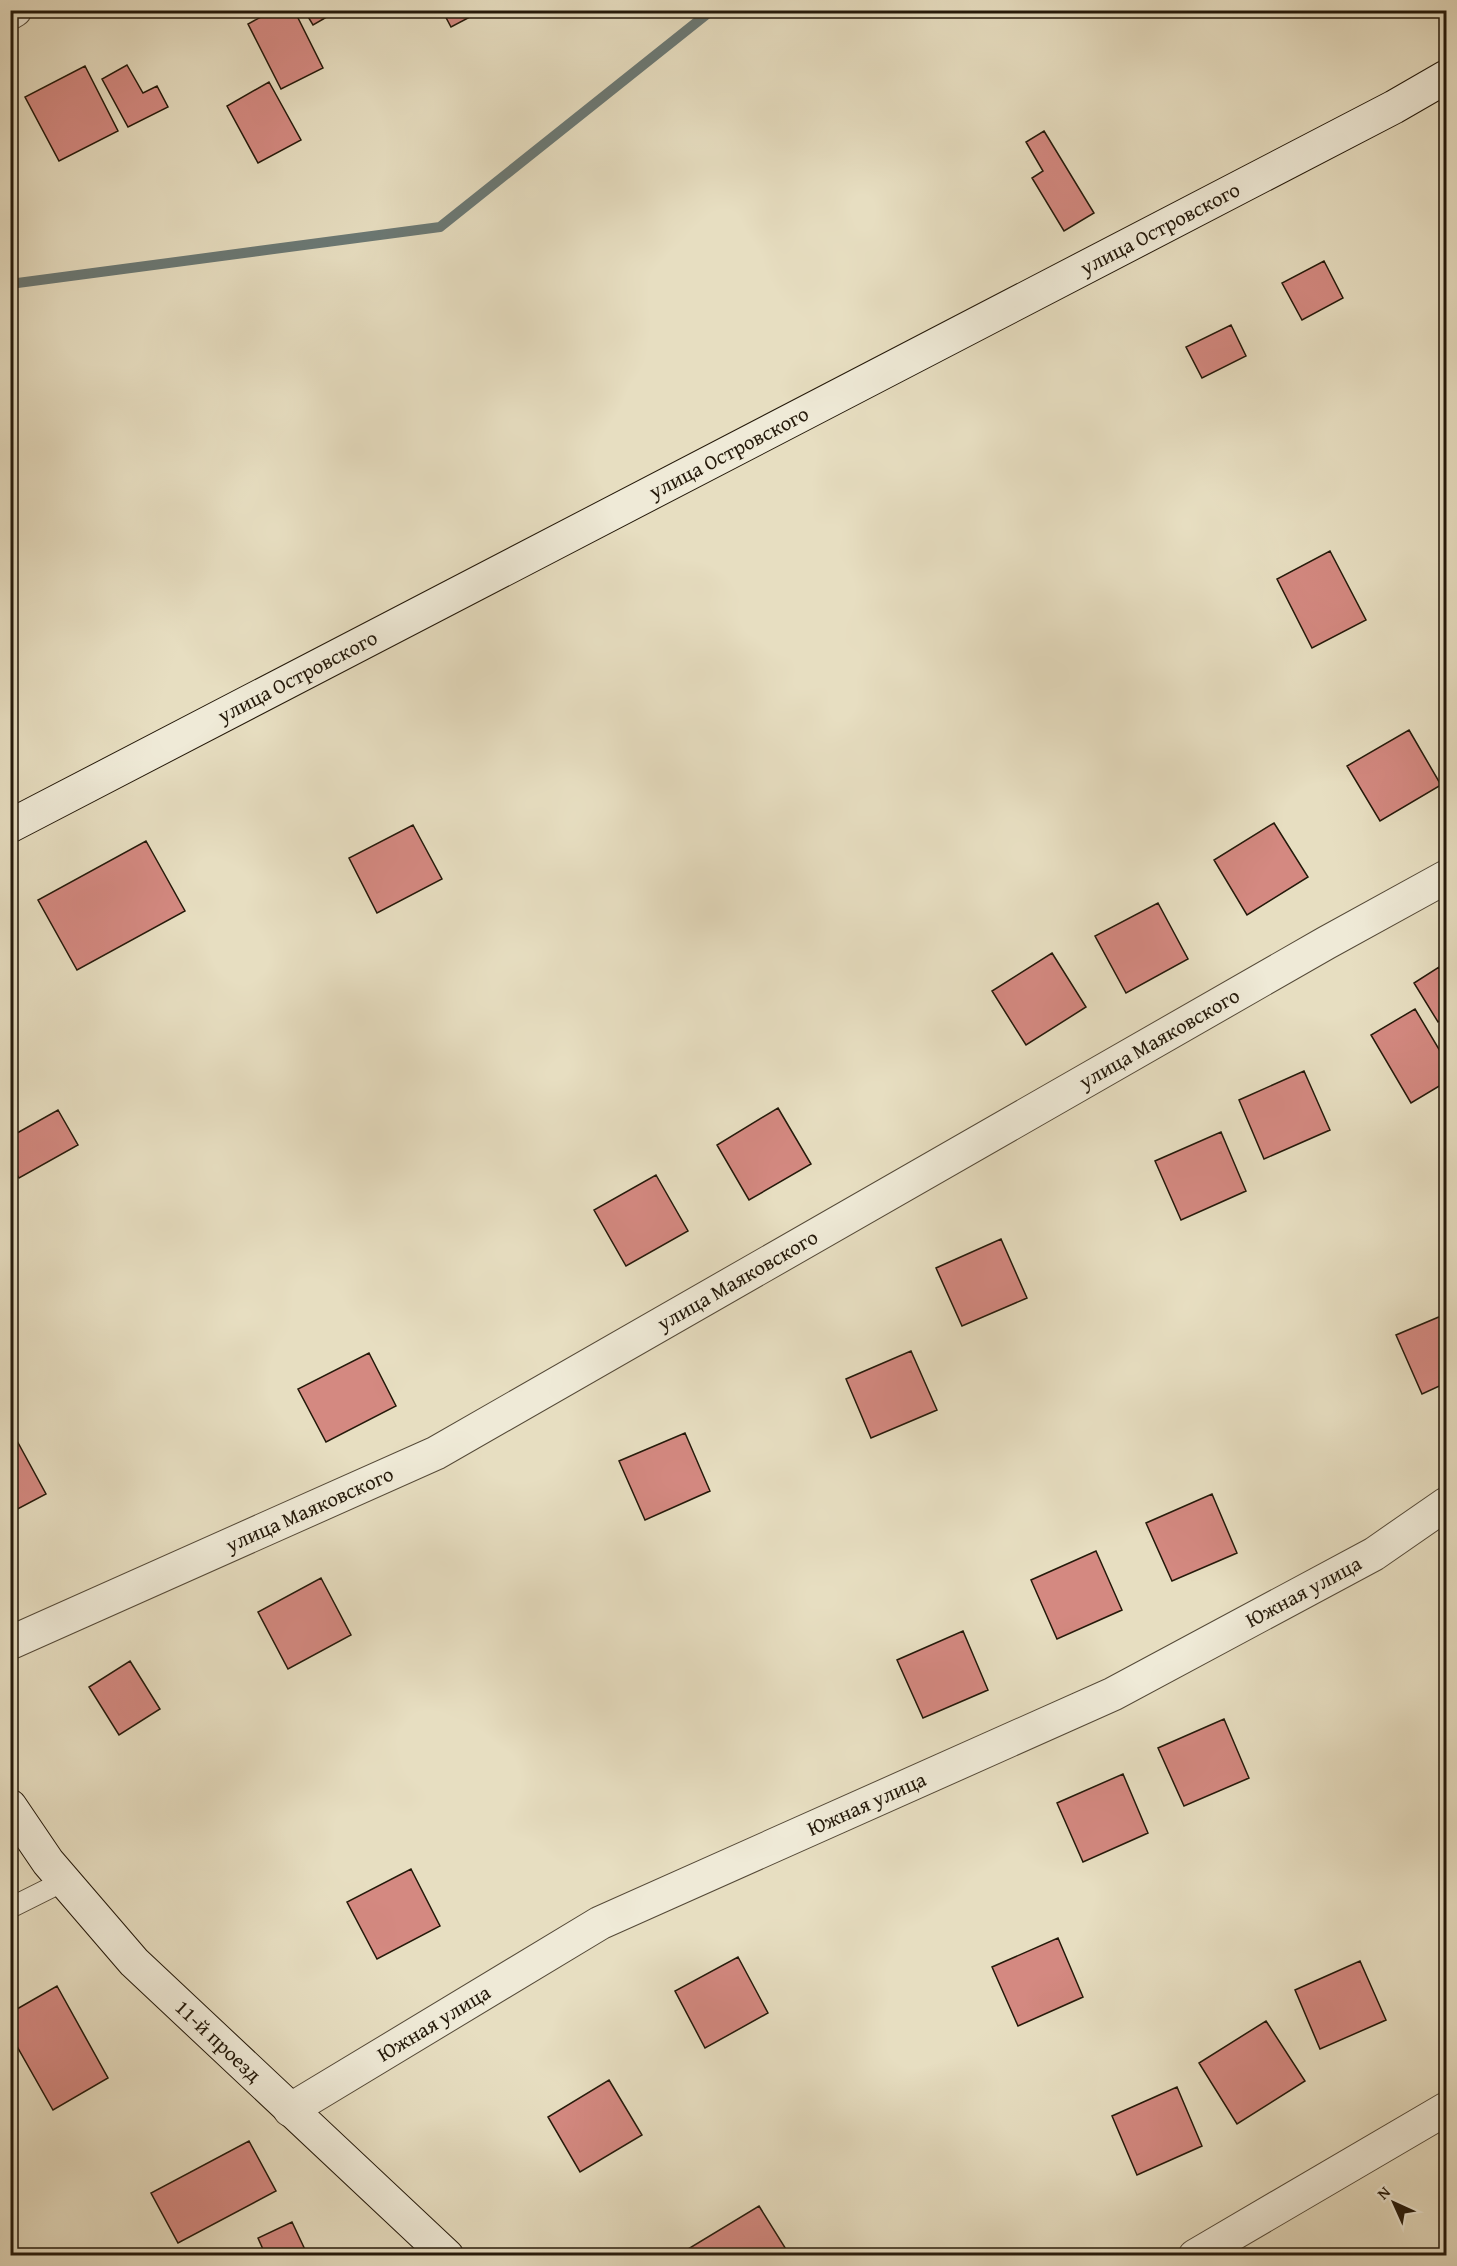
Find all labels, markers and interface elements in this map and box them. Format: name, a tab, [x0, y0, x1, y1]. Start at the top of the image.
street label: улица Островского	[1073, 174, 1245, 283]
street label: улица Островского	[642, 398, 814, 507]
street label: улица Островского	[211, 622, 383, 731]
street label: улица Маяковского	[1072, 980, 1245, 1097]
street label: улица Маяковского	[650, 1221, 824, 1339]
street label: улица Маяковского	[219, 1458, 398, 1560]
street label: Южная улица	[1240, 1548, 1367, 1635]
street label: Южная улица	[802, 1763, 931, 1844]
street label: Южная улица	[371, 1977, 496, 2069]
street label: 11-й проезд	[168, 1992, 269, 2090]
north arrow	[1364, 2173, 1424, 2233]
text: N	[1371, 2180, 1396, 2205]

